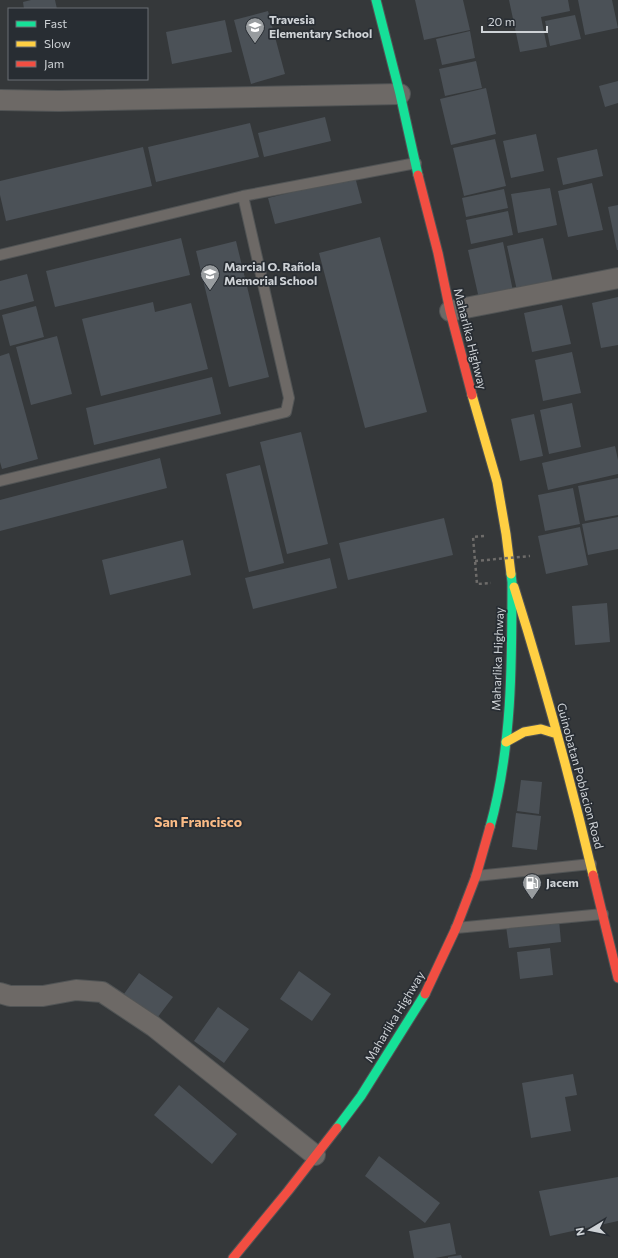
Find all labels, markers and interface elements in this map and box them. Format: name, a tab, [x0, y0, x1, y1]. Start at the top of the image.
legend	[8, 8, 148, 80]
scale bar	[482, 8, 547, 34]
place label: Travesia Elementary School	[269, 12, 372, 40]
text: 20 m	[488, 14, 515, 28]
text: Fast	[44, 16, 67, 30]
school or university icon: Travesia Elementary School	[244, 16, 266, 44]
text: Slow	[44, 36, 71, 50]
text: Jam	[44, 56, 64, 71]
place label: Marcial O. Rañola Memorial School	[224, 259, 321, 287]
school or university icon: Marcial O. Rañola Memorial School	[199, 263, 221, 291]
street label: Maharlika Highway	[452, 287, 490, 391]
street label: Maharlika Highway	[488, 607, 506, 711]
street label: Guinobatan Poblacion Road	[555, 701, 607, 850]
district label: San Francisco	[154, 813, 242, 830]
fuel station icon: Jacem	[521, 872, 543, 900]
place label: Jacem	[546, 875, 579, 890]
street label: Maharlika Highway	[361, 968, 427, 1065]
north arrow	[570, 1210, 610, 1250]
text: N	[573, 1227, 587, 1237]

